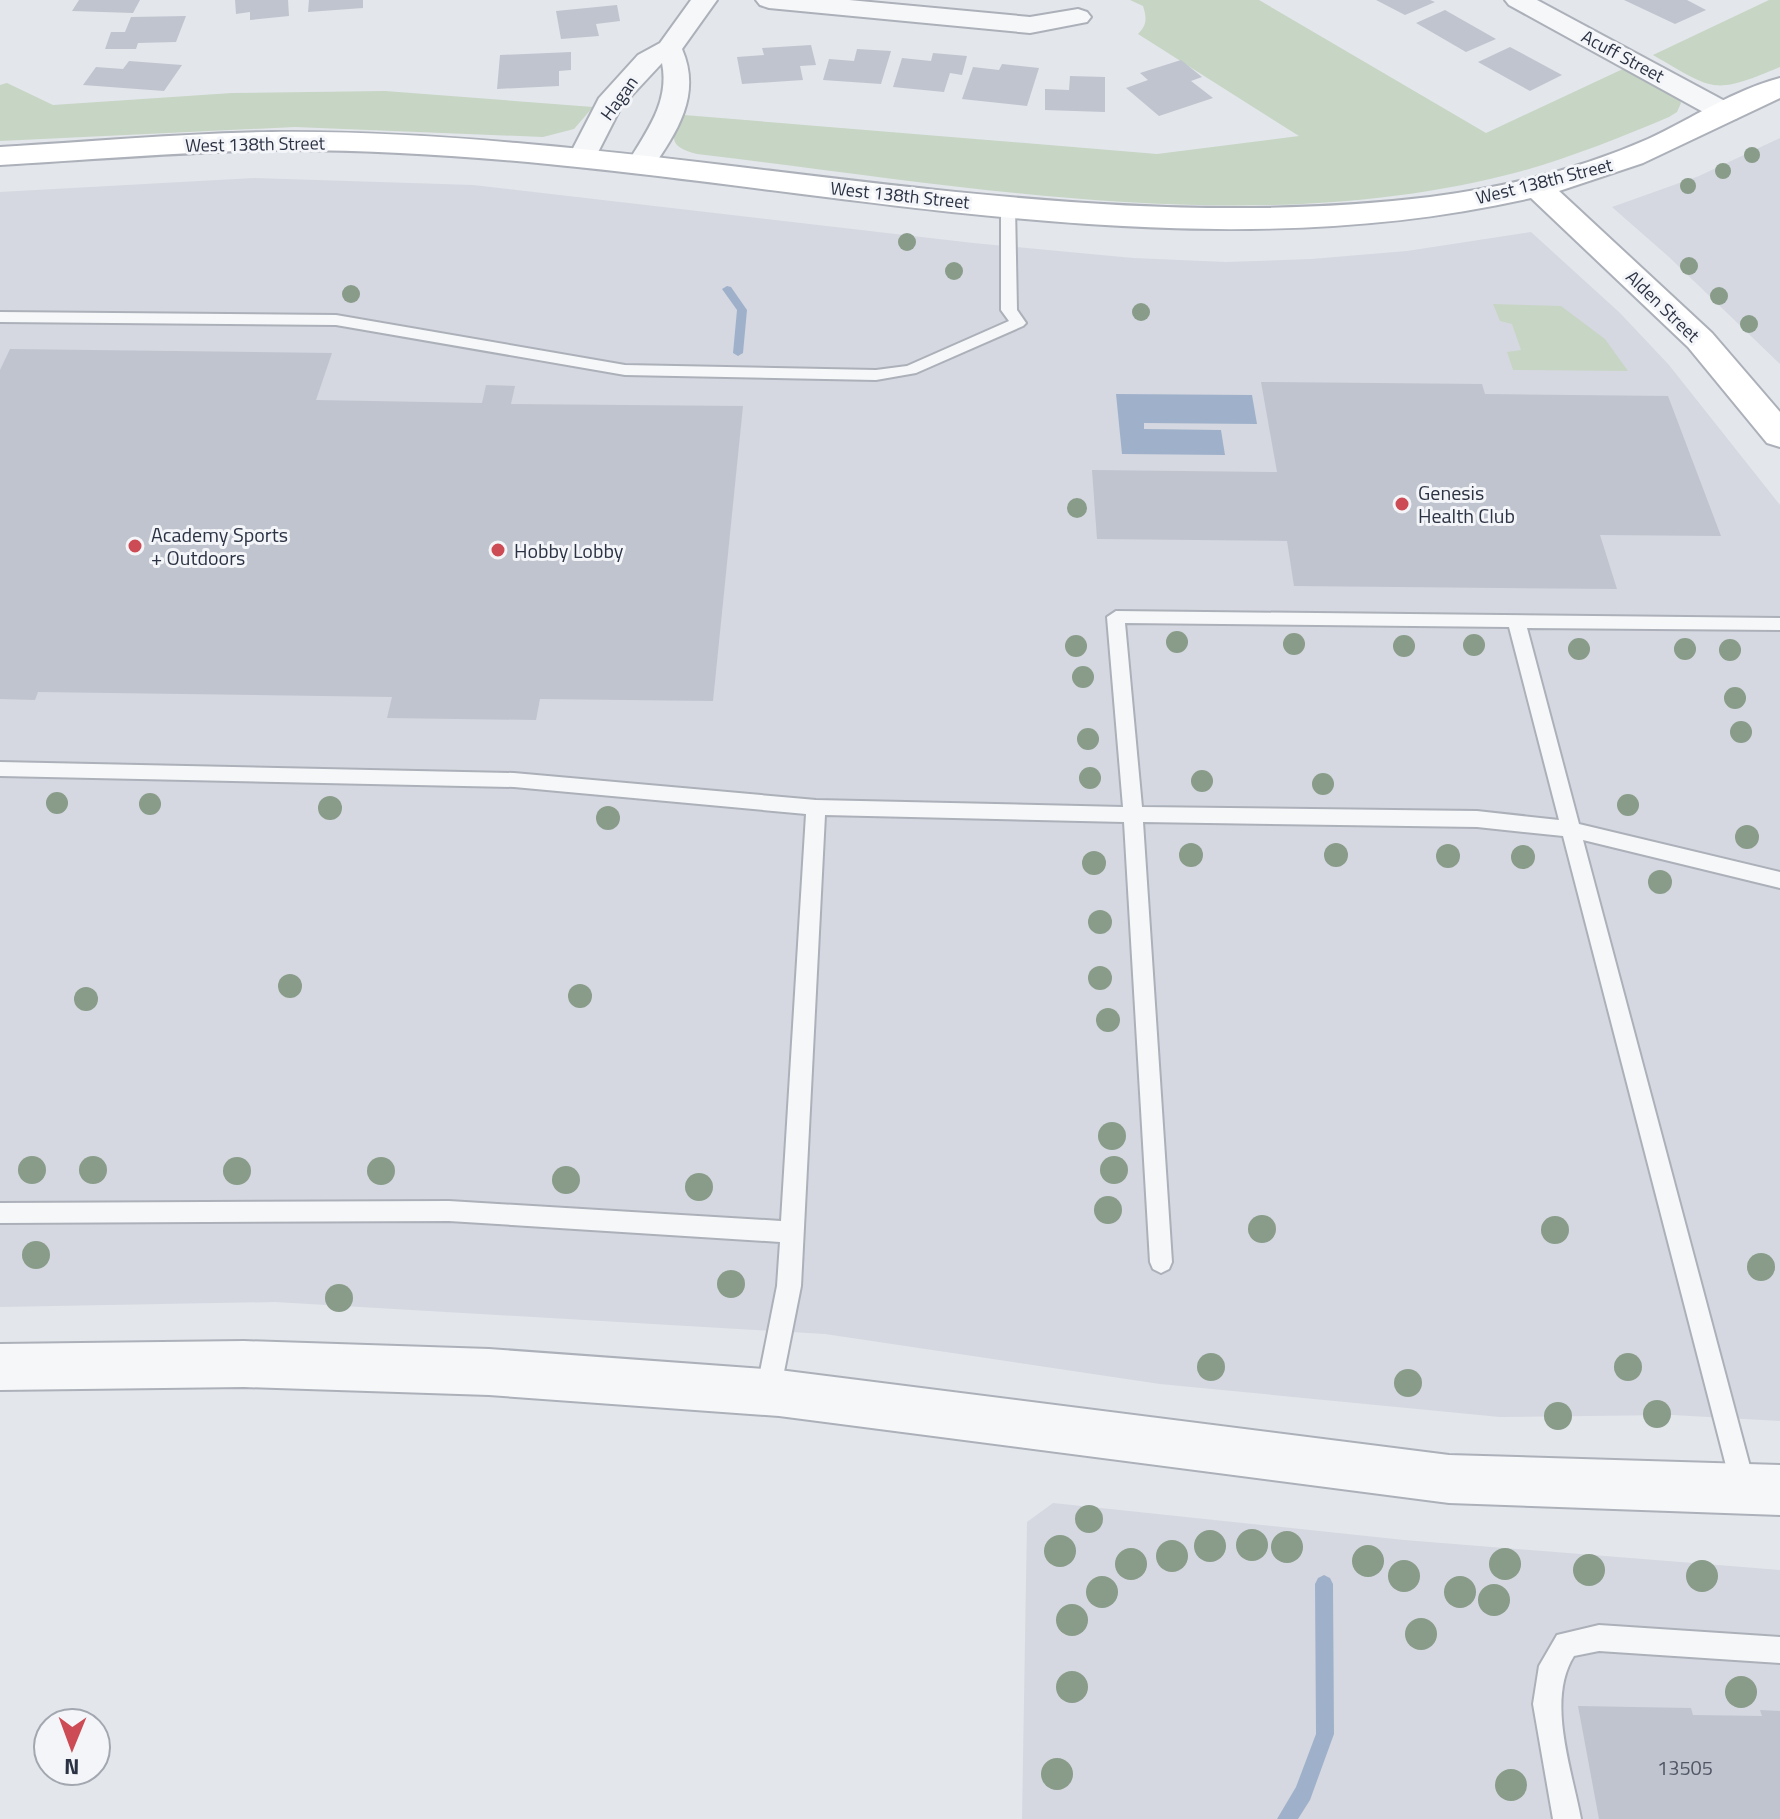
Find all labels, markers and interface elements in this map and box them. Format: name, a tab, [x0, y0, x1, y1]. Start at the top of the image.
street label: Acuff Street	[1577, 23, 1670, 89]
street label: Hagan	[594, 70, 644, 126]
street label: West 138th Street	[185, 129, 326, 159]
street label: West 138th Street	[1473, 151, 1616, 211]
street label: West 138th Street	[829, 174, 972, 216]
street label: Alden Street	[1620, 264, 1707, 349]
place label: Genesis Health Club	[1418, 477, 1515, 531]
marker: Genesis Health Club	[1393, 495, 1411, 513]
place label: Academy Sports + Outdoors	[151, 519, 288, 573]
place label: Hobby Lobby	[514, 535, 624, 566]
marker: Academy Sports + Outdoors	[126, 537, 144, 555]
marker: Hobby Lobby	[489, 541, 507, 559]
north arrow	[32, 1707, 112, 1787]
text: N	[64, 1750, 80, 1784]
house number: 13505	[1657, 1752, 1713, 1783]

